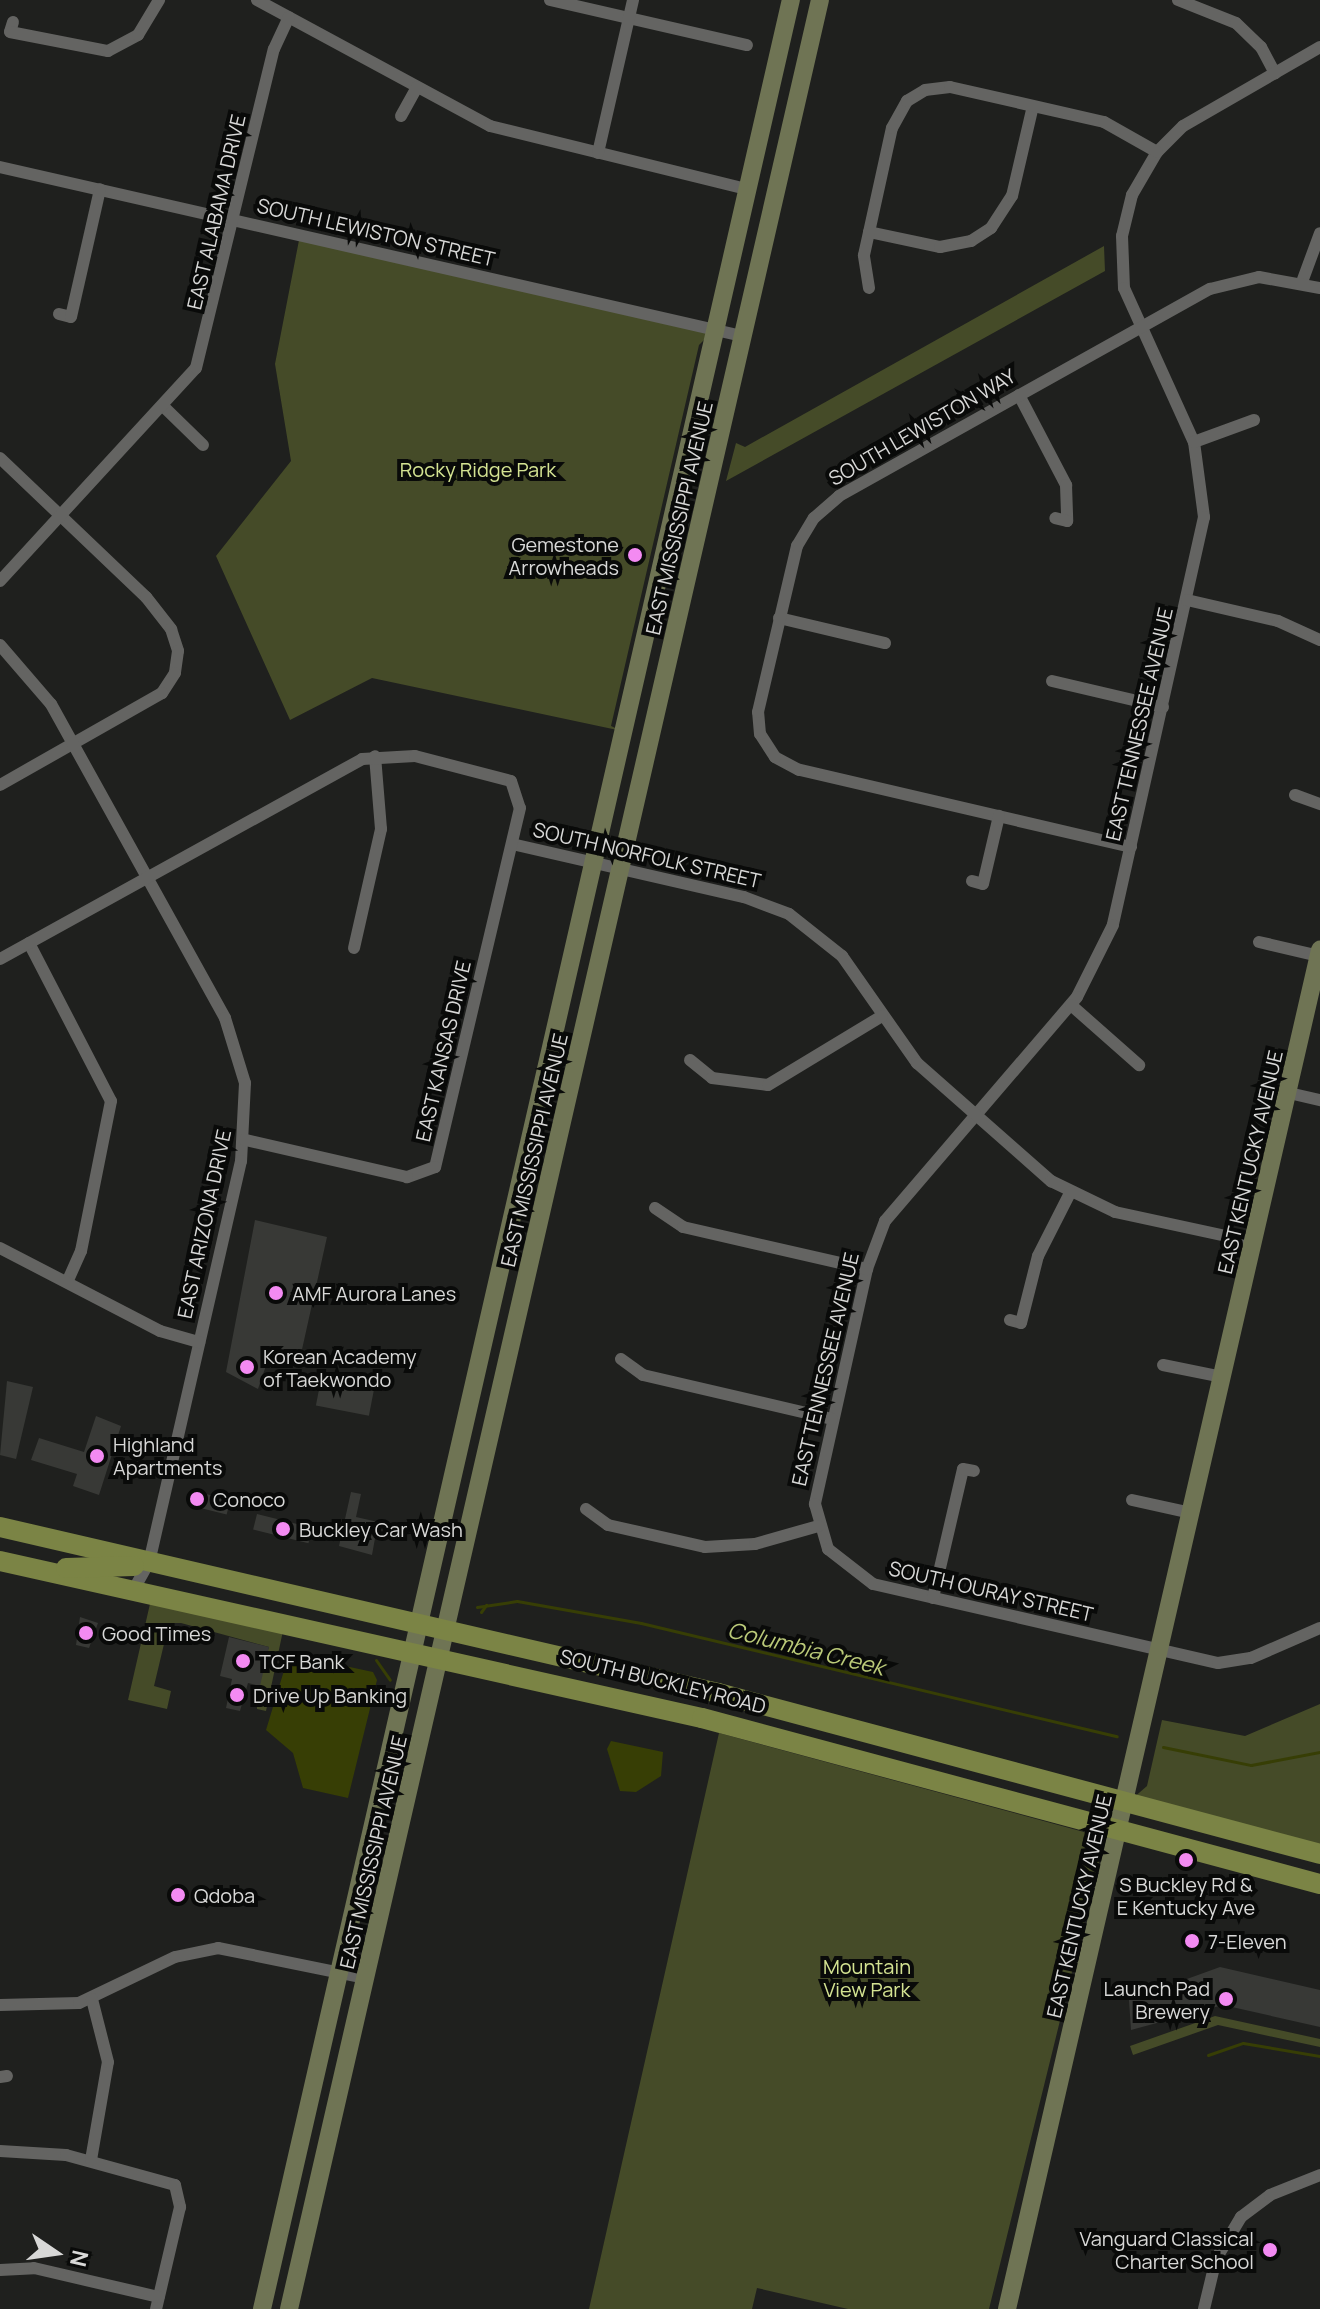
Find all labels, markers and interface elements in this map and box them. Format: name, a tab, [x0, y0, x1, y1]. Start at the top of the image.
street label: EAST ALABAMA DRIVE	[182, 112, 250, 312]
street label: SOUTH LEWISTON STREET	[255, 193, 497, 271]
street label: SOUTH LEWISTON WAY	[824, 364, 1020, 490]
street label: EAST MISSISSIPPI AVENUE	[640, 399, 718, 637]
park label: Rocky Ridge Park	[400, 457, 556, 481]
place label: Gemestone Arrowheads	[509, 532, 619, 579]
marker: Gemestone Arrowheads	[626, 546, 644, 564]
street label: EAST TENNESSEE AVENUE	[1100, 605, 1178, 843]
street label: SOUTH NORFOLK STREET	[531, 817, 763, 893]
street label: EAST KANSAS DRIVE	[410, 958, 476, 1144]
street label: EAST MISSISSIPPI AVENUE	[495, 1031, 573, 1269]
street label: EAST KENTUCKY AVENUE	[1212, 1047, 1288, 1277]
street label: EAST ARIZONA DRIVE	[172, 1127, 236, 1321]
street label: EAST TENNESSEE AVENUE	[786, 1250, 864, 1488]
place label: AMF Aurora Lanes	[292, 1281, 456, 1305]
marker: AMF Aurora Lanes	[267, 1284, 285, 1302]
place label: Korean Academy of Taekwondo	[263, 1344, 417, 1391]
marker: Korean Academy of Taekwondo	[238, 1358, 256, 1376]
place label: Highland Apartments	[113, 1432, 223, 1479]
marker: Highland Apartments	[88, 1447, 106, 1465]
place label: Conoco	[213, 1487, 285, 1511]
marker: Conoco	[188, 1490, 206, 1508]
place label: Buckley Car Wash	[299, 1517, 463, 1541]
marker: Buckley Car Wash	[274, 1520, 292, 1538]
street label: SOUTH OURAY STREET	[886, 1556, 1096, 1626]
water label: Columbia Creek	[725, 1617, 887, 1681]
place label: Good Times	[102, 1621, 211, 1645]
marker: Good Times	[77, 1624, 95, 1642]
street label: SOUTH BUCKLEY ROAD	[557, 1644, 769, 1718]
place label: TCF Bank	[259, 1649, 344, 1673]
marker: TCF Bank	[234, 1652, 252, 1670]
place label: Drive Up Banking	[253, 1683, 407, 1707]
marker: Drive Up Banking	[228, 1686, 246, 1704]
street label: EAST MISSISSIPPI AVENUE	[334, 1733, 412, 1971]
street label: EAST KENTUCKY AVENUE	[1041, 1791, 1117, 2021]
marker: S Buckley Rd & E Kentucky Ave	[1177, 1851, 1195, 1869]
place label: S Buckley Rd & E Kentucky Ave	[1117, 1872, 1255, 1919]
place label: Qdoba	[194, 1883, 255, 1907]
marker: Qdoba	[169, 1886, 187, 1904]
place label: 7-Eleven	[1208, 1929, 1287, 1953]
marker: 7-Eleven	[1183, 1932, 1201, 1950]
park label: Mountain View Park	[823, 1954, 911, 2001]
place label: Launch Pad Brewery	[1103, 1976, 1210, 2023]
marker: Launch Pad Brewery	[1217, 1990, 1235, 2008]
north arrow	[16, 2213, 96, 2293]
place label: Vanguard Classical Charter School	[1080, 2226, 1254, 2273]
marker: Vanguard Classical Charter School	[1261, 2241, 1279, 2259]
text: N	[63, 2247, 96, 2269]

